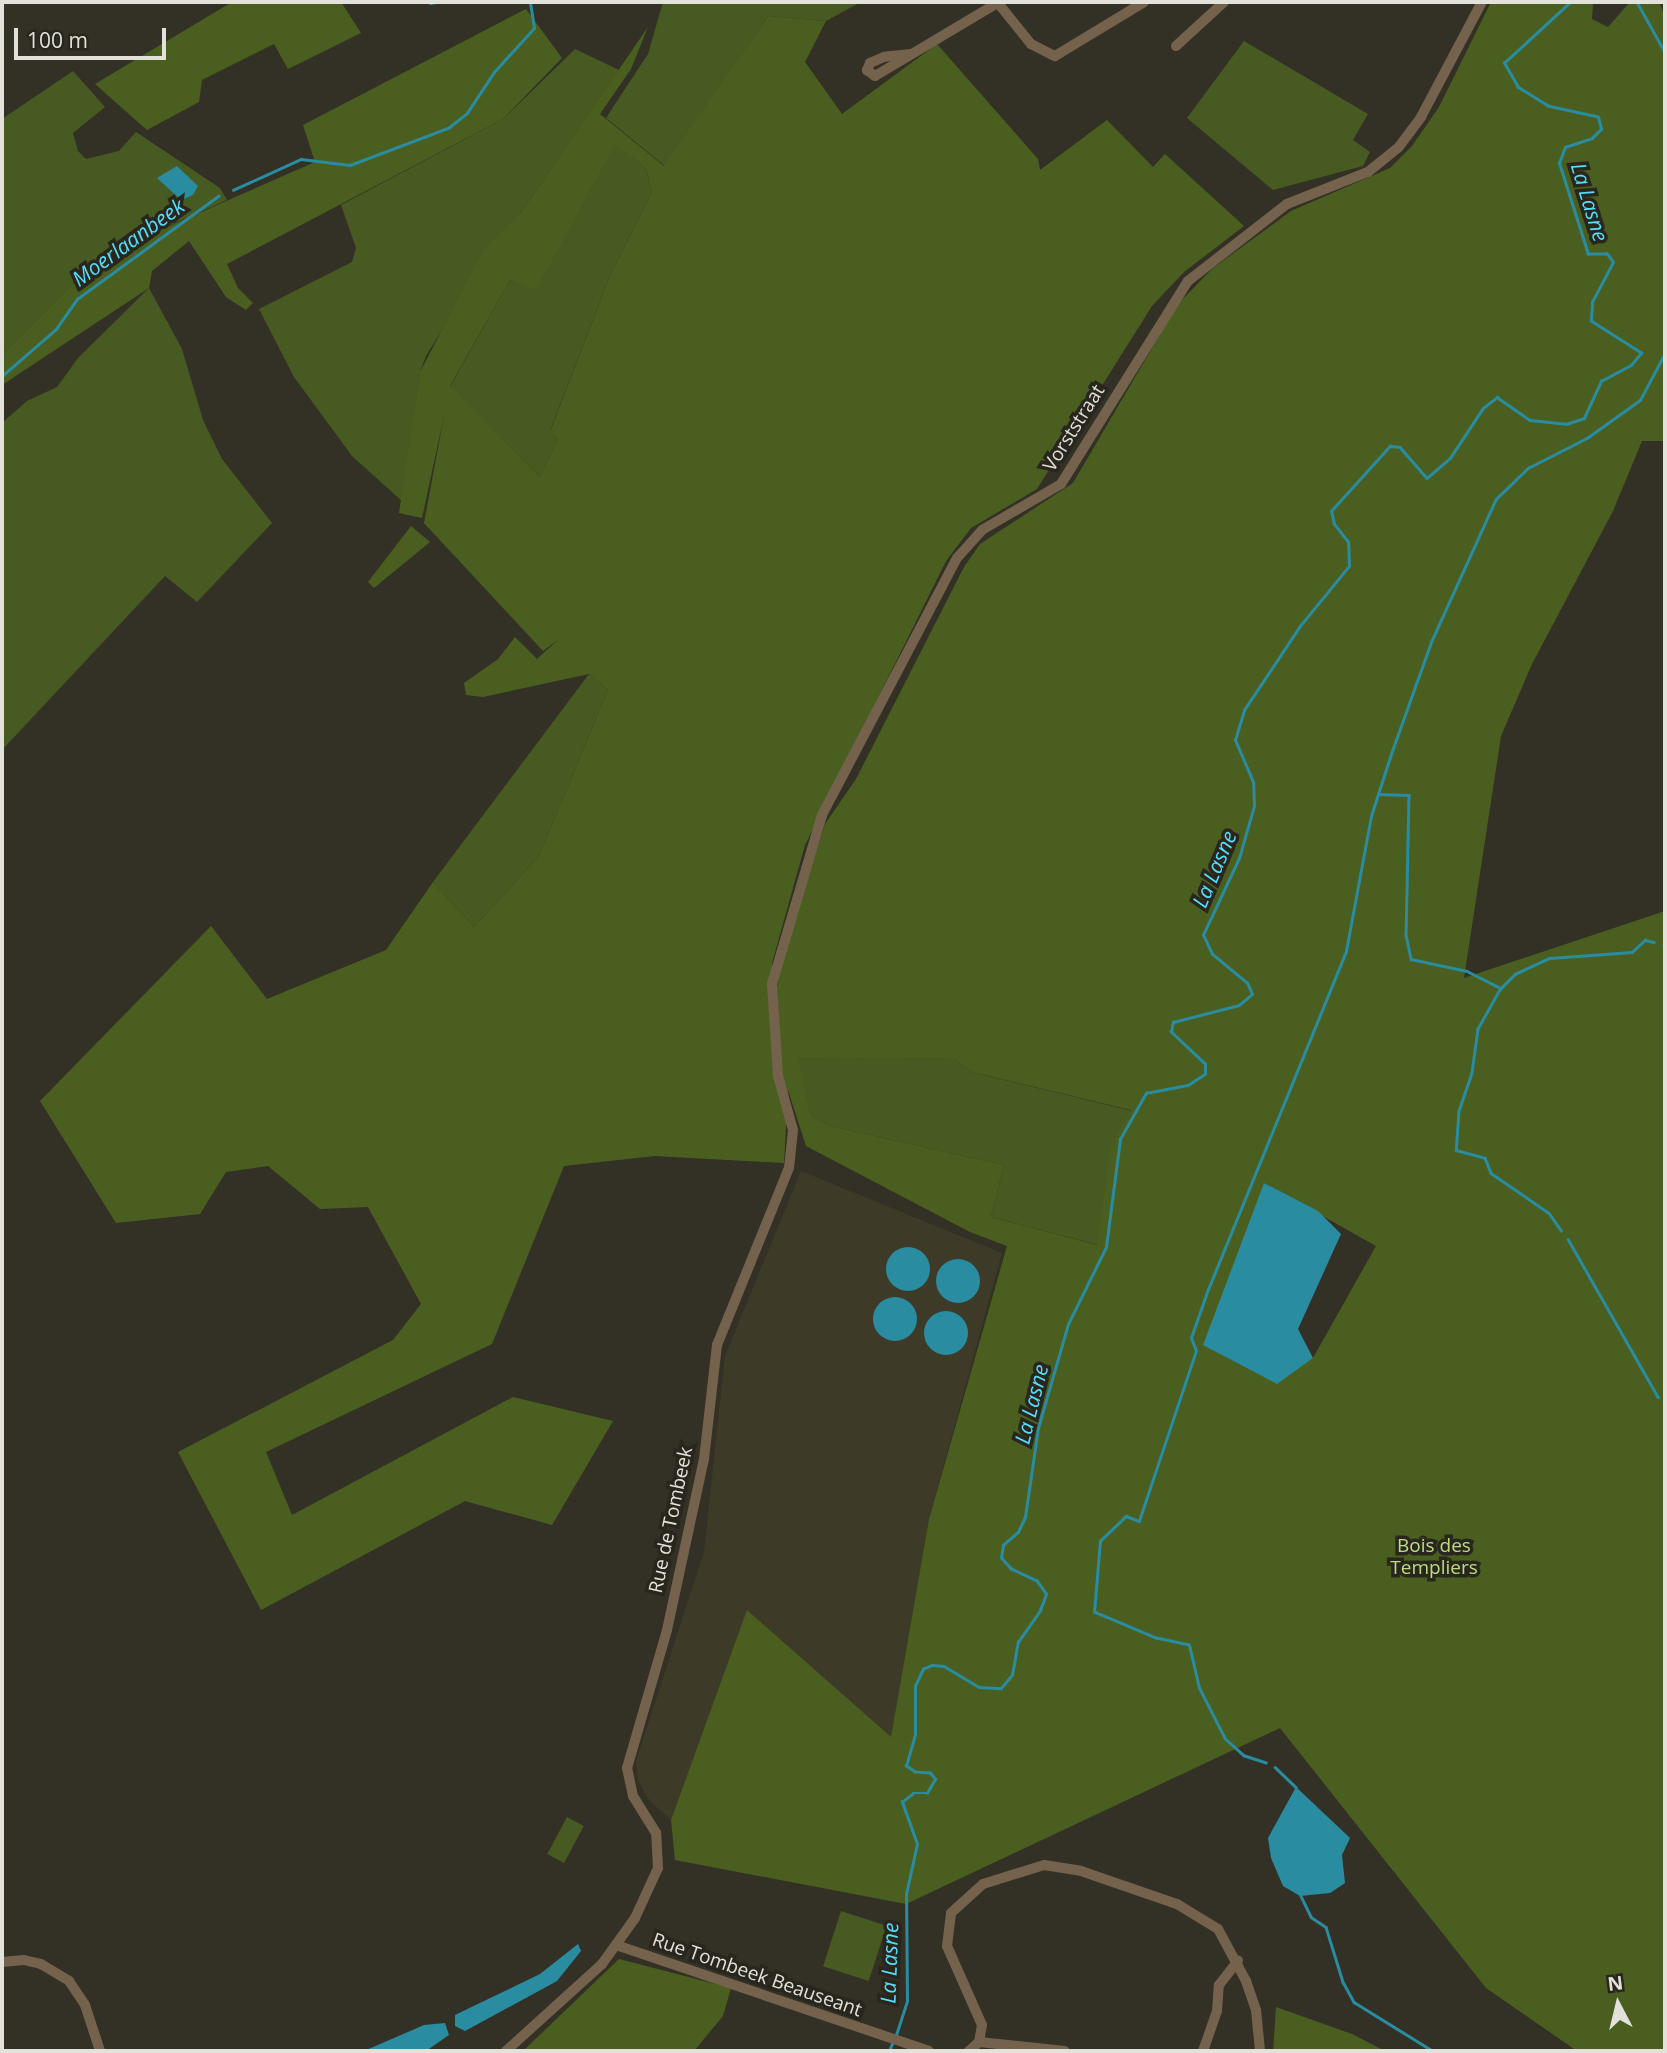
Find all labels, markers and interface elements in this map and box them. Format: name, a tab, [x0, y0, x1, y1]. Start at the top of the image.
scale bar	[18, 14, 170, 58]
text: 100 m	[27, 26, 88, 54]
water label: La Lasne	[1566, 160, 1614, 244]
water label: Moerlaanbeek	[67, 193, 189, 291]
street label: Vorststraat	[1038, 380, 1110, 476]
water label: La Lasne	[1187, 827, 1241, 911]
water label: La Lasne	[1009, 1362, 1053, 1446]
street label: Rue de Tombeek	[644, 1445, 698, 1595]
park label: Bois des Templiers	[1390, 1535, 1478, 1579]
water label: La Lasne	[875, 1922, 903, 2004]
street label: Rue Tombeek Beauseant	[649, 1928, 865, 2022]
north arrow	[1583, 1969, 1653, 2039]
text: N	[1606, 1969, 1625, 1997]

